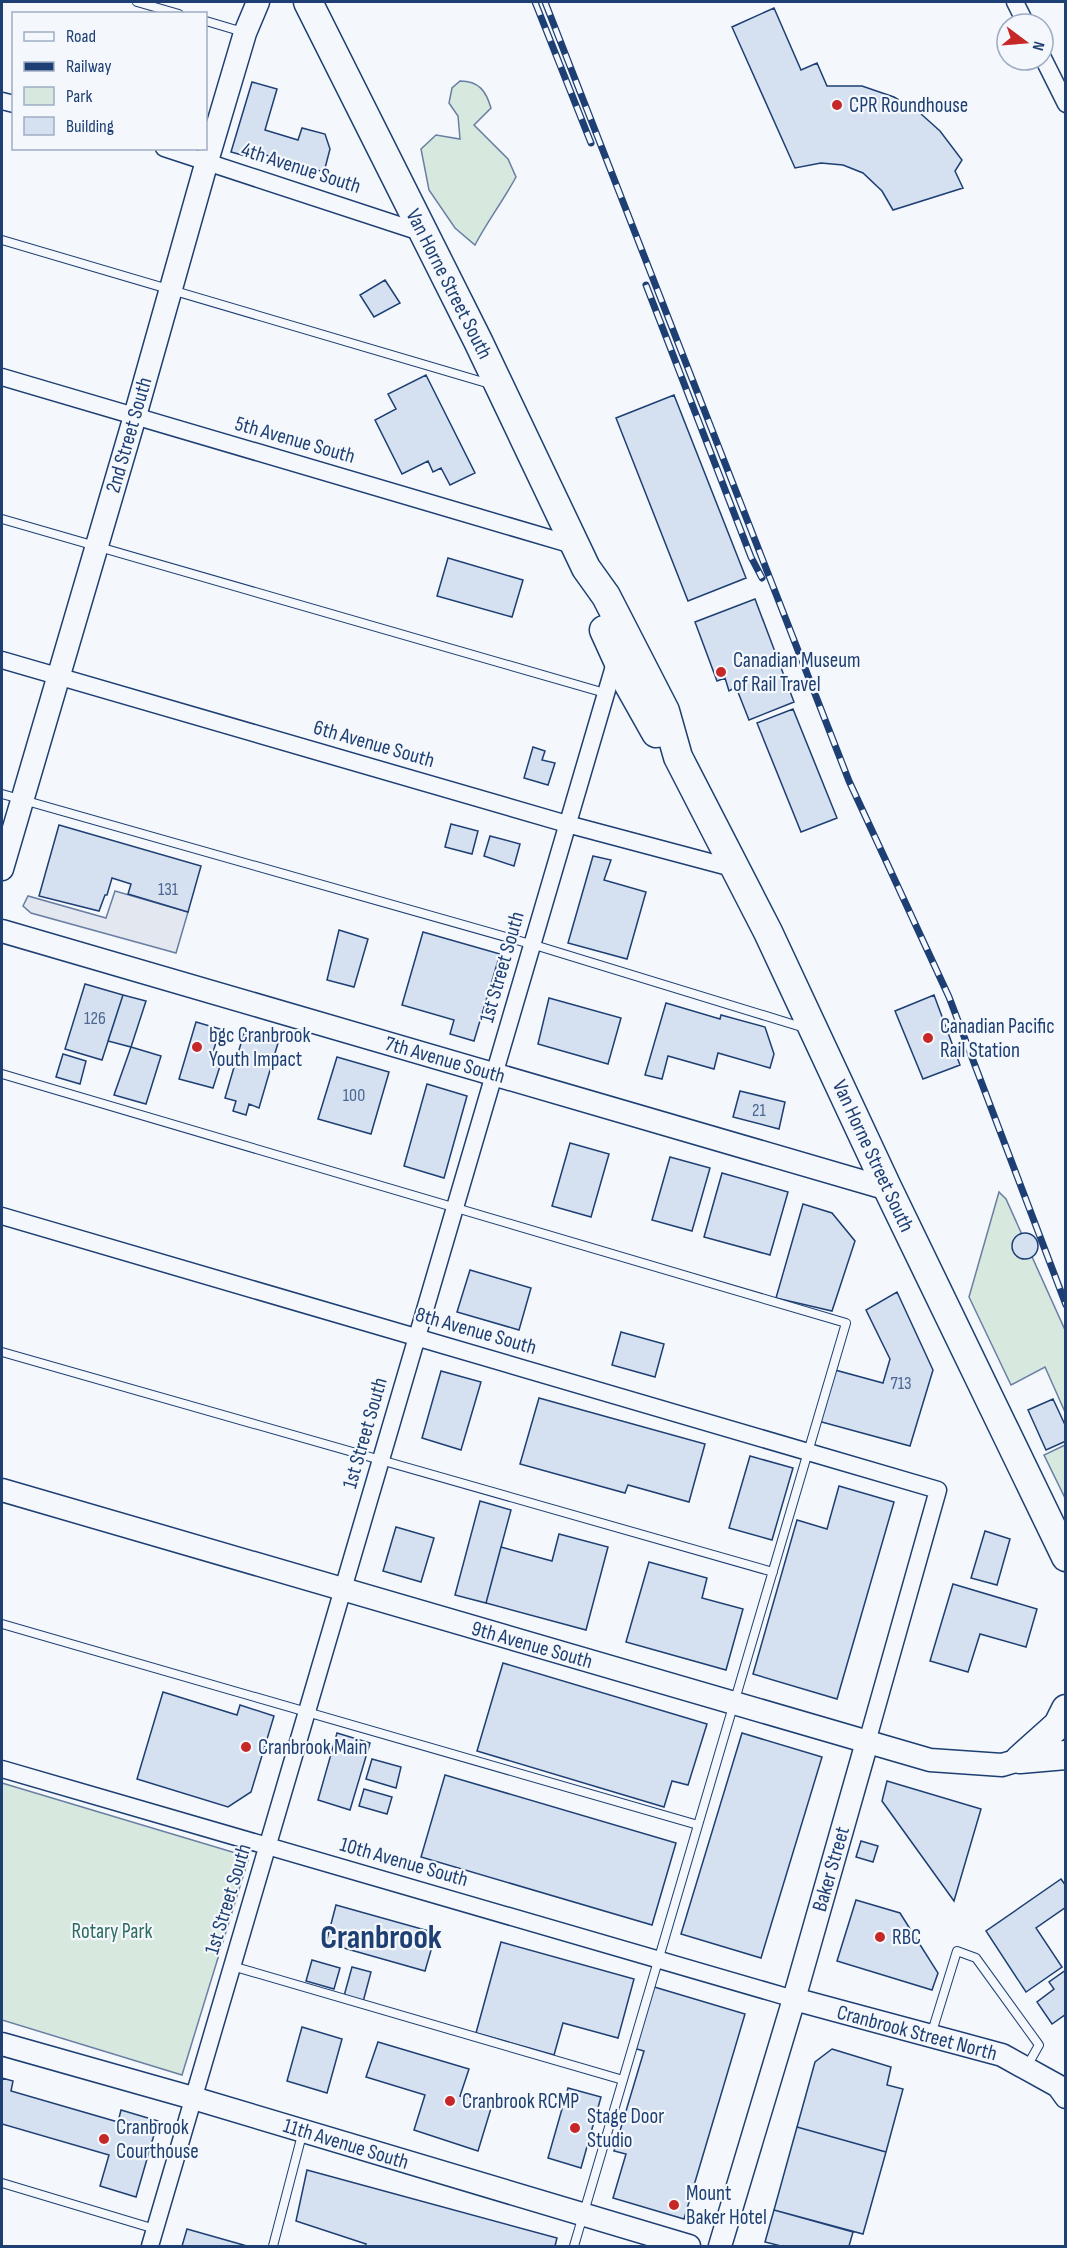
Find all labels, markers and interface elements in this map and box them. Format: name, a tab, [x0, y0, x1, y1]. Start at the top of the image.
legend	[12, 12, 207, 150]
north arrow	[995, 12, 1055, 72]
text: Road	[66, 26, 96, 47]
text: N	[1028, 39, 1048, 52]
text: Railway	[66, 56, 111, 77]
text: Park	[66, 86, 92, 107]
place label: CPR Roundhouse	[849, 93, 968, 118]
marker: CPR Roundhouse	[830, 98, 844, 112]
text: Building	[66, 116, 114, 137]
street label: 4th Avenue South	[238, 137, 364, 199]
street label: Van Horne Street South	[400, 205, 498, 363]
street label: 2nd Street South	[101, 374, 157, 496]
street label: 5th Avenue South	[232, 411, 358, 469]
place label: Canadian Museum of Rail Travel	[733, 648, 861, 697]
marker: Canadian Museum of Rail Travel	[714, 665, 728, 679]
street label: 6th Avenue South	[311, 715, 437, 773]
house number: 131	[158, 879, 179, 900]
street label: 1st Street South	[474, 909, 530, 1025]
house number: 126	[84, 1008, 106, 1029]
place label: Canadian Pacific Rail Station	[940, 1014, 1055, 1063]
place label: bgc Cranbrook Youth Impact	[209, 1023, 310, 1072]
street label: 7th Avenue South	[382, 1031, 508, 1089]
marker: Canadian Pacific Rail Station	[921, 1031, 935, 1045]
marker: bgc Cranbrook Youth Impact	[190, 1040, 204, 1054]
street label: Van Horne Street South	[827, 1076, 919, 1236]
house number: 100	[343, 1085, 365, 1106]
house number: 21	[752, 1100, 767, 1121]
street label: 8th Avenue South	[413, 1302, 539, 1360]
house number: 713	[890, 1373, 912, 1394]
street label: 1st Street South	[337, 1375, 393, 1491]
street label: 9th Avenue South	[469, 1616, 595, 1674]
place label: Cranbrook Main	[258, 1735, 368, 1760]
marker: Cranbrook Main	[239, 1740, 253, 1754]
street label: Baker Street	[807, 1824, 855, 1914]
street label: 10th Avenue South	[337, 1832, 471, 1892]
street label: 1st Street South	[199, 1841, 257, 1957]
district label: Cranbrook	[320, 1918, 442, 1958]
park label: Rotary Park	[72, 1919, 152, 1944]
place label: RBC	[892, 1925, 921, 1950]
marker: RBC	[873, 1930, 887, 1944]
street label: Cranbrook Street North	[834, 2000, 1000, 2066]
place label: Cranbrook RCMP	[462, 2089, 579, 2114]
marker: Cranbrook RCMP	[443, 2094, 457, 2108]
place label: Stage Door Studio	[587, 2104, 664, 2153]
street label: 11th Avenue South	[280, 2113, 412, 2175]
place label: Cranbrook Courthouse	[116, 2115, 199, 2164]
marker: Stage Door Studio	[568, 2121, 582, 2135]
marker: Cranbrook Courthouse	[97, 2132, 111, 2146]
place label: Mount Baker Hotel	[686, 2181, 767, 2230]
marker: Mount Baker Hotel	[667, 2198, 681, 2212]

